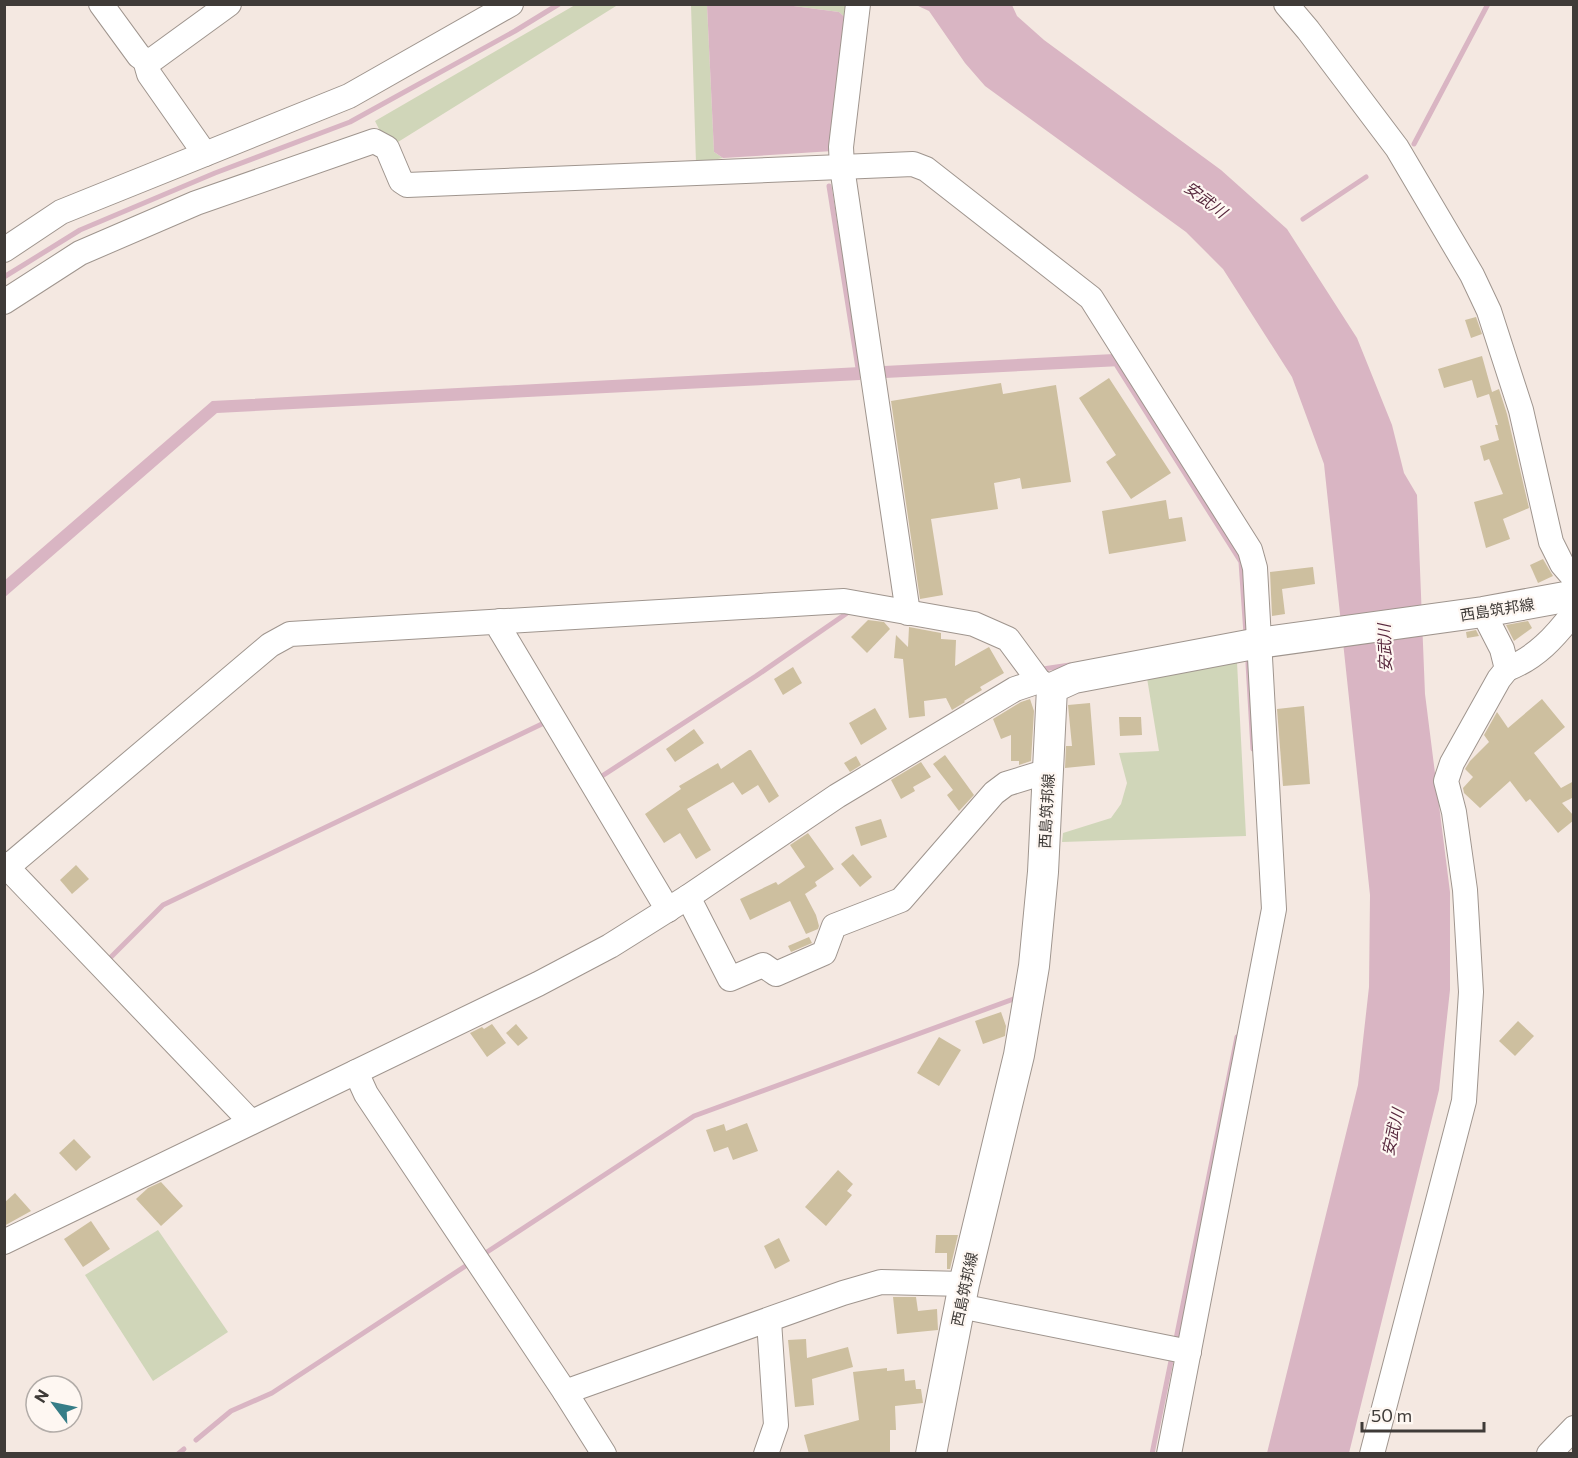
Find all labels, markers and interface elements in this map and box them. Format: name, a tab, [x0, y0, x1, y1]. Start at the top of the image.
water label: 安武川	[1181, 177, 1232, 222]
street label: 西島筑邦線	[1459, 594, 1535, 624]
water label: 安武川	[1374, 622, 1394, 672]
street label: 西島筑邦線	[1035, 773, 1057, 849]
water label: 安武川	[1377, 1105, 1407, 1158]
street label: 西島筑邦線	[947, 1250, 981, 1328]
north arrow	[24, 1374, 84, 1434]
text: N	[30, 1386, 52, 1406]
scale bar	[1362, 1395, 1484, 1433]
text: 50 m	[1371, 1404, 1412, 1426]

